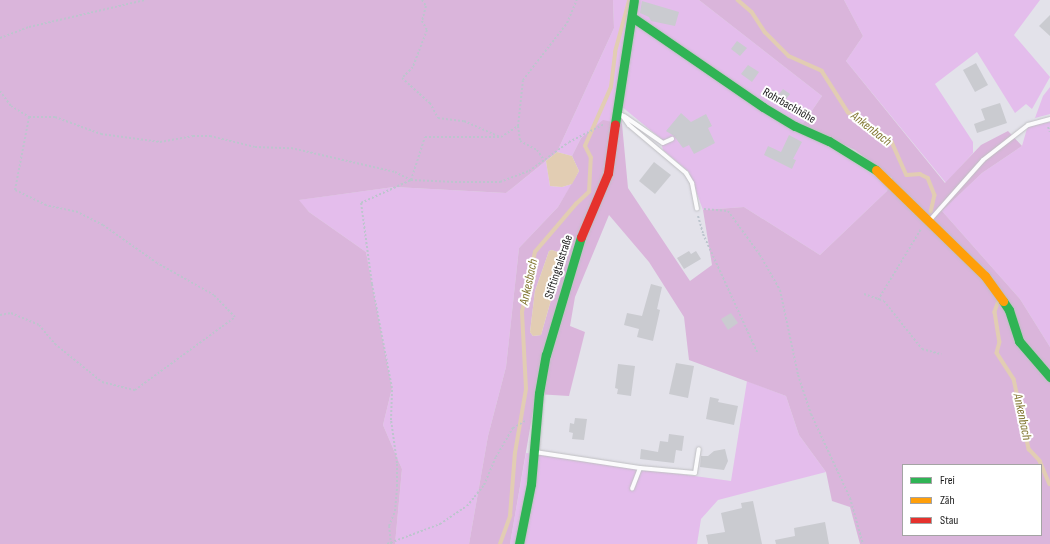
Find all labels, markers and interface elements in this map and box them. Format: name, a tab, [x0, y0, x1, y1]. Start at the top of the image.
street label: Rohrbachhöhe	[760, 85, 818, 127]
water label: Ankenbach	[848, 108, 894, 150]
street label: Stiftingtalstraße	[542, 233, 576, 301]
water label: Ankesbach	[517, 258, 541, 306]
water label: Ankenbach	[1009, 392, 1035, 442]
legend	[902, 464, 1042, 536]
text: Frei	[940, 473, 955, 488]
text: Zäh	[940, 493, 955, 508]
text: Stau	[940, 513, 958, 528]

